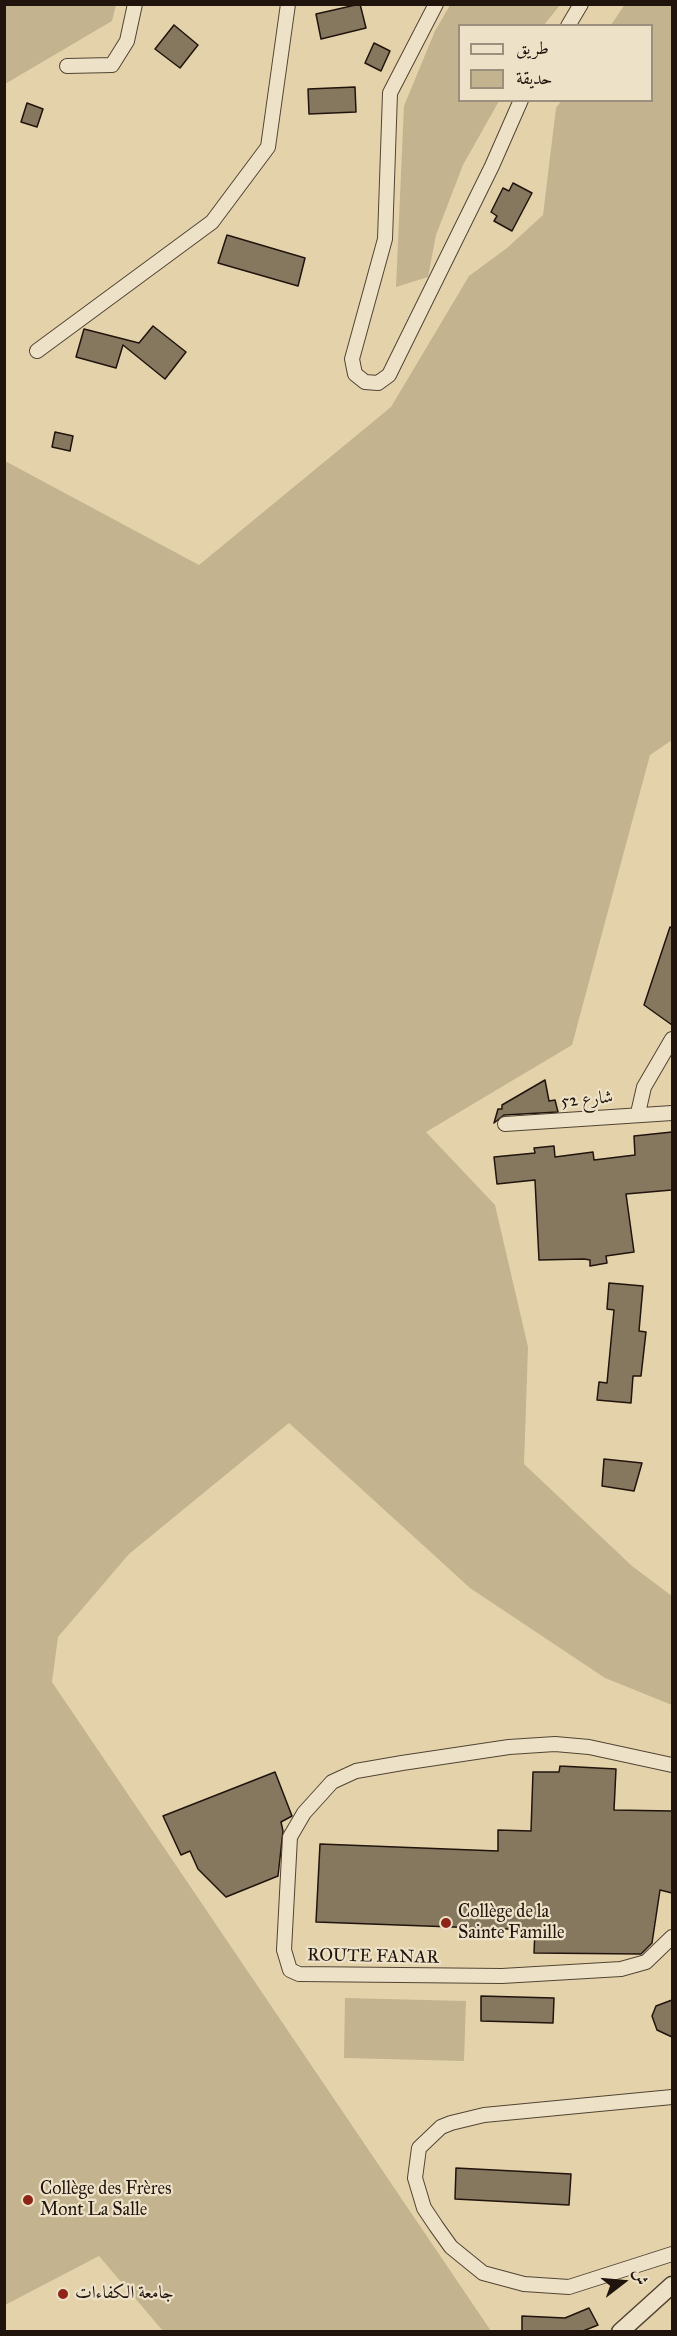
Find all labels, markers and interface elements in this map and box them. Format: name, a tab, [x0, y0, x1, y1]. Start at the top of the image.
legend	[458, 24, 653, 102]
text: طريق	[516, 37, 549, 59]
text: حديقة	[516, 67, 552, 89]
street label: شارع 52	[560, 1087, 614, 1113]
place label: Collège de la Sainte Famille	[458, 1902, 564, 1944]
marker: Collège de la Sainte Famille	[439, 1916, 453, 1930]
street label: ROUTE FANAR	[307, 1945, 439, 1969]
place label: Collège des Frères Mont La Salle	[40, 2179, 171, 2222]
marker: Collège des Frères Mont La Salle	[21, 2193, 35, 2207]
north arrow	[593, 2252, 653, 2312]
text: ش	[629, 2267, 652, 2287]
place label: جامعة الكفاءات	[75, 2283, 174, 2305]
marker: جامعة الكفاءات	[56, 2287, 70, 2301]

